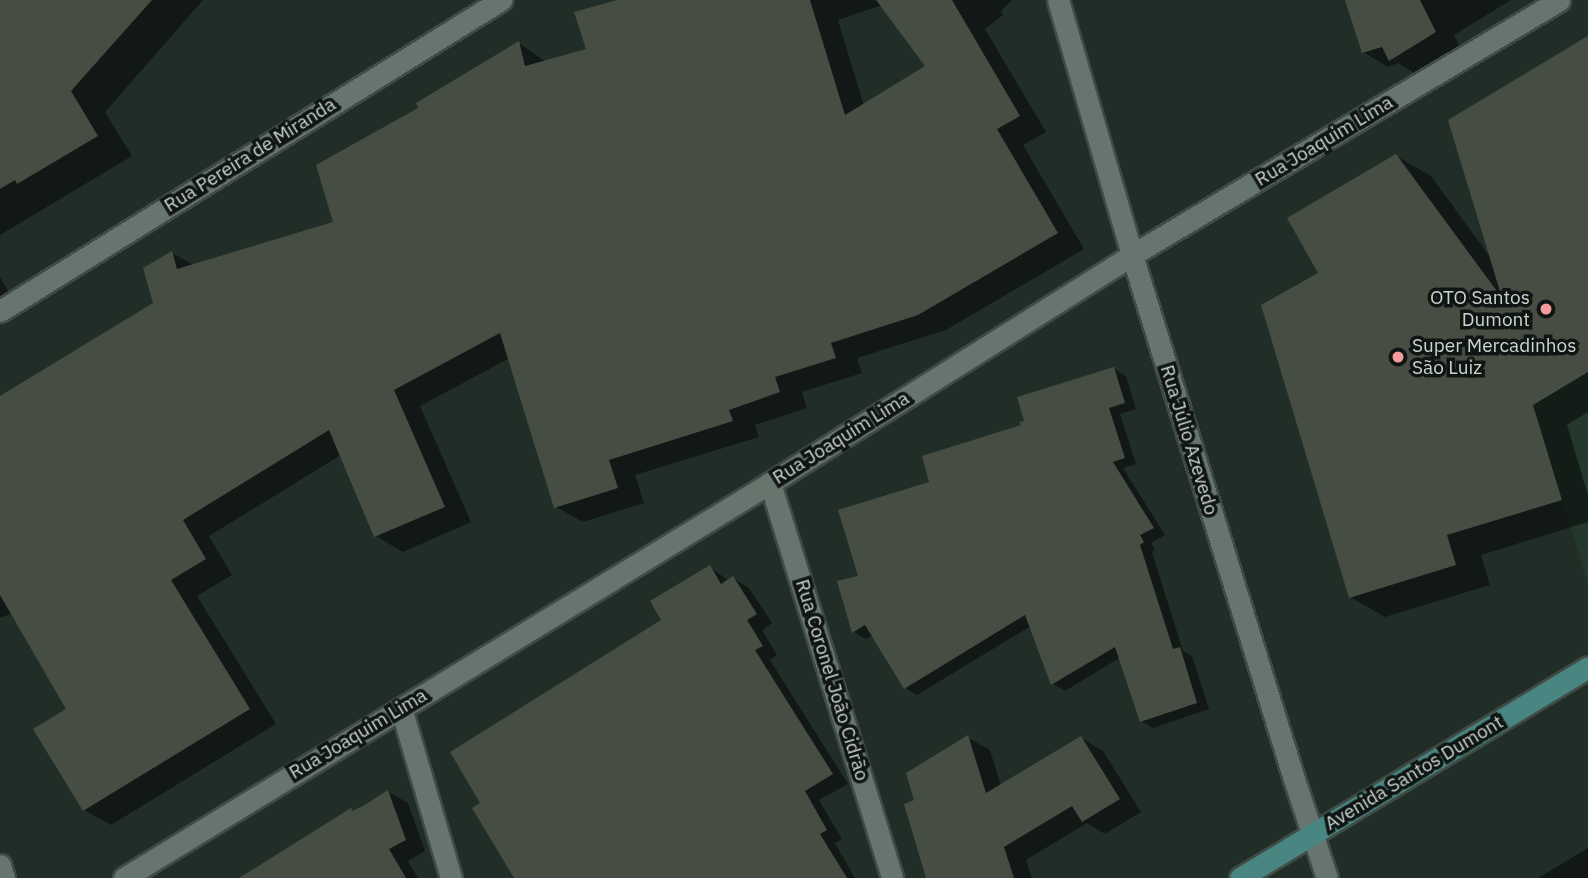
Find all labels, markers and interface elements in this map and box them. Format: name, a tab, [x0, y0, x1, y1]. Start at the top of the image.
street label: Rua Joaquim Lima	[1251, 91, 1397, 191]
street label: Rua Pereira de Miranda	[160, 93, 340, 217]
place label: OTO Santos Dumont	[1430, 287, 1530, 331]
marker: OTO Santos Dumont	[1536, 299, 1556, 319]
place label: Super Mercadinhos São Luiz	[1412, 335, 1576, 379]
marker: Super Mercadinhos São Luiz	[1390, 349, 1406, 365]
street label: Rua Júlio Azevedo	[1155, 362, 1223, 518]
street label: Rua Joaquim Lima	[769, 387, 913, 489]
street label: Rua Coronel João Cidrão	[791, 577, 873, 783]
street label: Rua Joaquim Lima	[285, 684, 431, 784]
street label: Avenida Santos Dumont	[1321, 711, 1507, 835]

